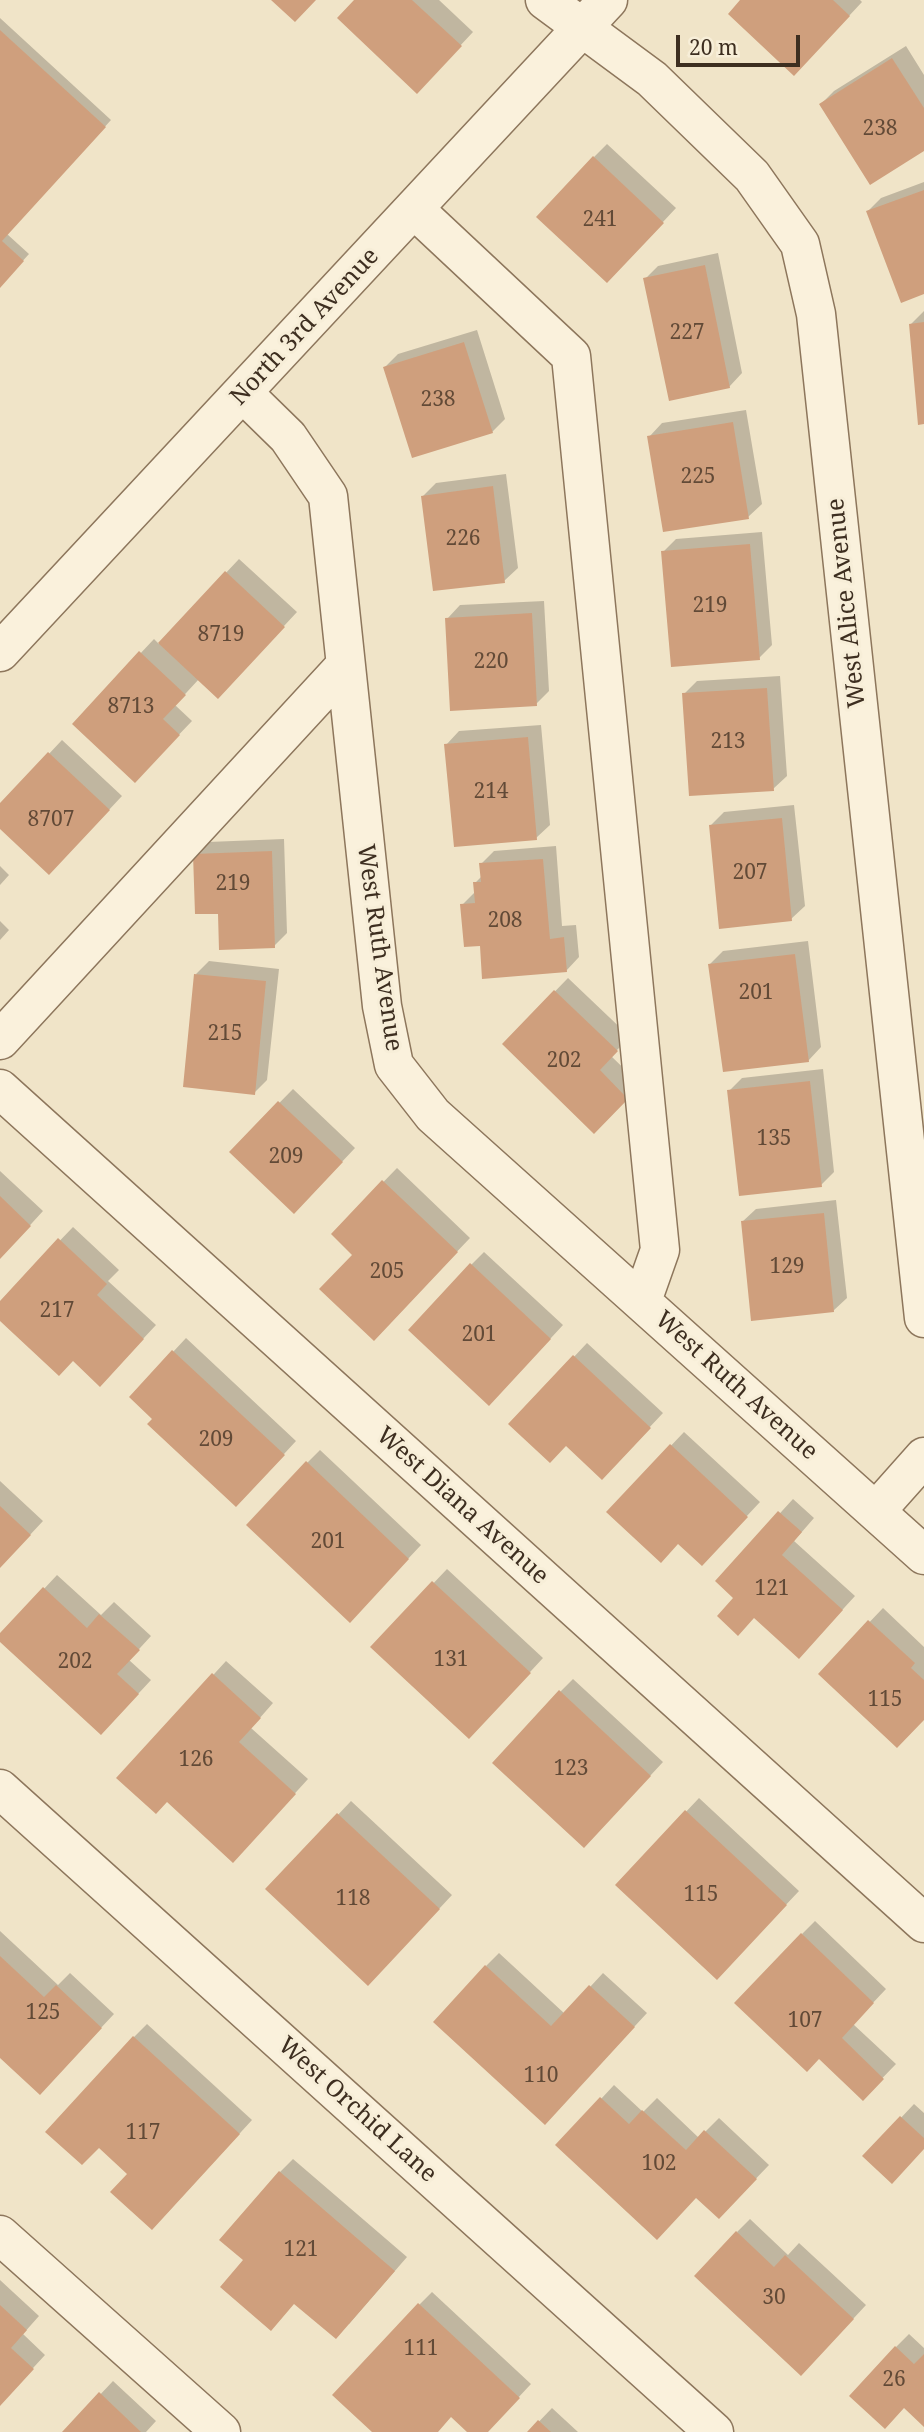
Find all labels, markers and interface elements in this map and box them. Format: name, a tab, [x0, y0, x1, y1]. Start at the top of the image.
scale bar	[679, 21, 803, 65]
text: 20 m	[689, 33, 738, 61]
house number: 238	[862, 116, 898, 142]
house number: 241	[582, 207, 618, 233]
street label: North 3rd Avenue	[225, 242, 385, 412]
house number: 227	[669, 320, 705, 346]
house number: 238	[420, 387, 456, 413]
house number: 225	[680, 464, 716, 490]
street label: West Alice Avenue	[822, 497, 872, 709]
house number: 226	[445, 526, 481, 552]
house number: 219	[692, 593, 728, 619]
house number: 8719	[198, 622, 244, 648]
house number: 220	[473, 649, 509, 675]
house number: 8713	[108, 694, 154, 720]
house number: 213	[710, 729, 746, 755]
house number: 214	[473, 779, 509, 805]
house number: 8707	[28, 807, 74, 833]
street label: West Ruth Avenue	[350, 843, 408, 1053]
house number: 207	[732, 860, 768, 886]
house number: 219	[215, 871, 251, 897]
house number: 208	[487, 908, 523, 934]
house number: 201	[738, 980, 774, 1006]
house number: 215	[207, 1021, 243, 1047]
house number: 202	[546, 1048, 582, 1074]
house number: 135	[756, 1126, 792, 1152]
house number: 209	[268, 1144, 304, 1170]
house number: 129	[769, 1254, 805, 1280]
house number: 205	[369, 1259, 405, 1285]
house number: 217	[39, 1298, 75, 1324]
street label: West Ruth Avenue	[649, 1305, 823, 1467]
house number: 201	[461, 1322, 497, 1348]
street label: West Diana Avenue	[370, 1421, 554, 1591]
house number: 209	[198, 1427, 234, 1453]
house number: 201	[310, 1529, 346, 1555]
house number: 121	[754, 1576, 790, 1602]
house number: 131	[433, 1647, 469, 1673]
house number: 202	[57, 1649, 93, 1675]
house number: 115	[867, 1687, 903, 1713]
house number: 126	[178, 1747, 214, 1773]
house number: 123	[553, 1756, 589, 1782]
house number: 115	[683, 1882, 719, 1908]
house number: 118	[335, 1886, 371, 1912]
house number: 125	[25, 2000, 61, 2026]
house number: 107	[787, 2008, 823, 2034]
street label: West Orchid Lane	[272, 2031, 442, 2189]
house number: 110	[523, 2063, 559, 2089]
house number: 117	[125, 2120, 161, 2146]
house number: 102	[641, 2151, 677, 2177]
house number: 121	[283, 2237, 319, 2263]
house number: 30	[762, 2285, 786, 2311]
house number: 111	[403, 2336, 439, 2362]
house number: 26	[882, 2367, 906, 2393]

